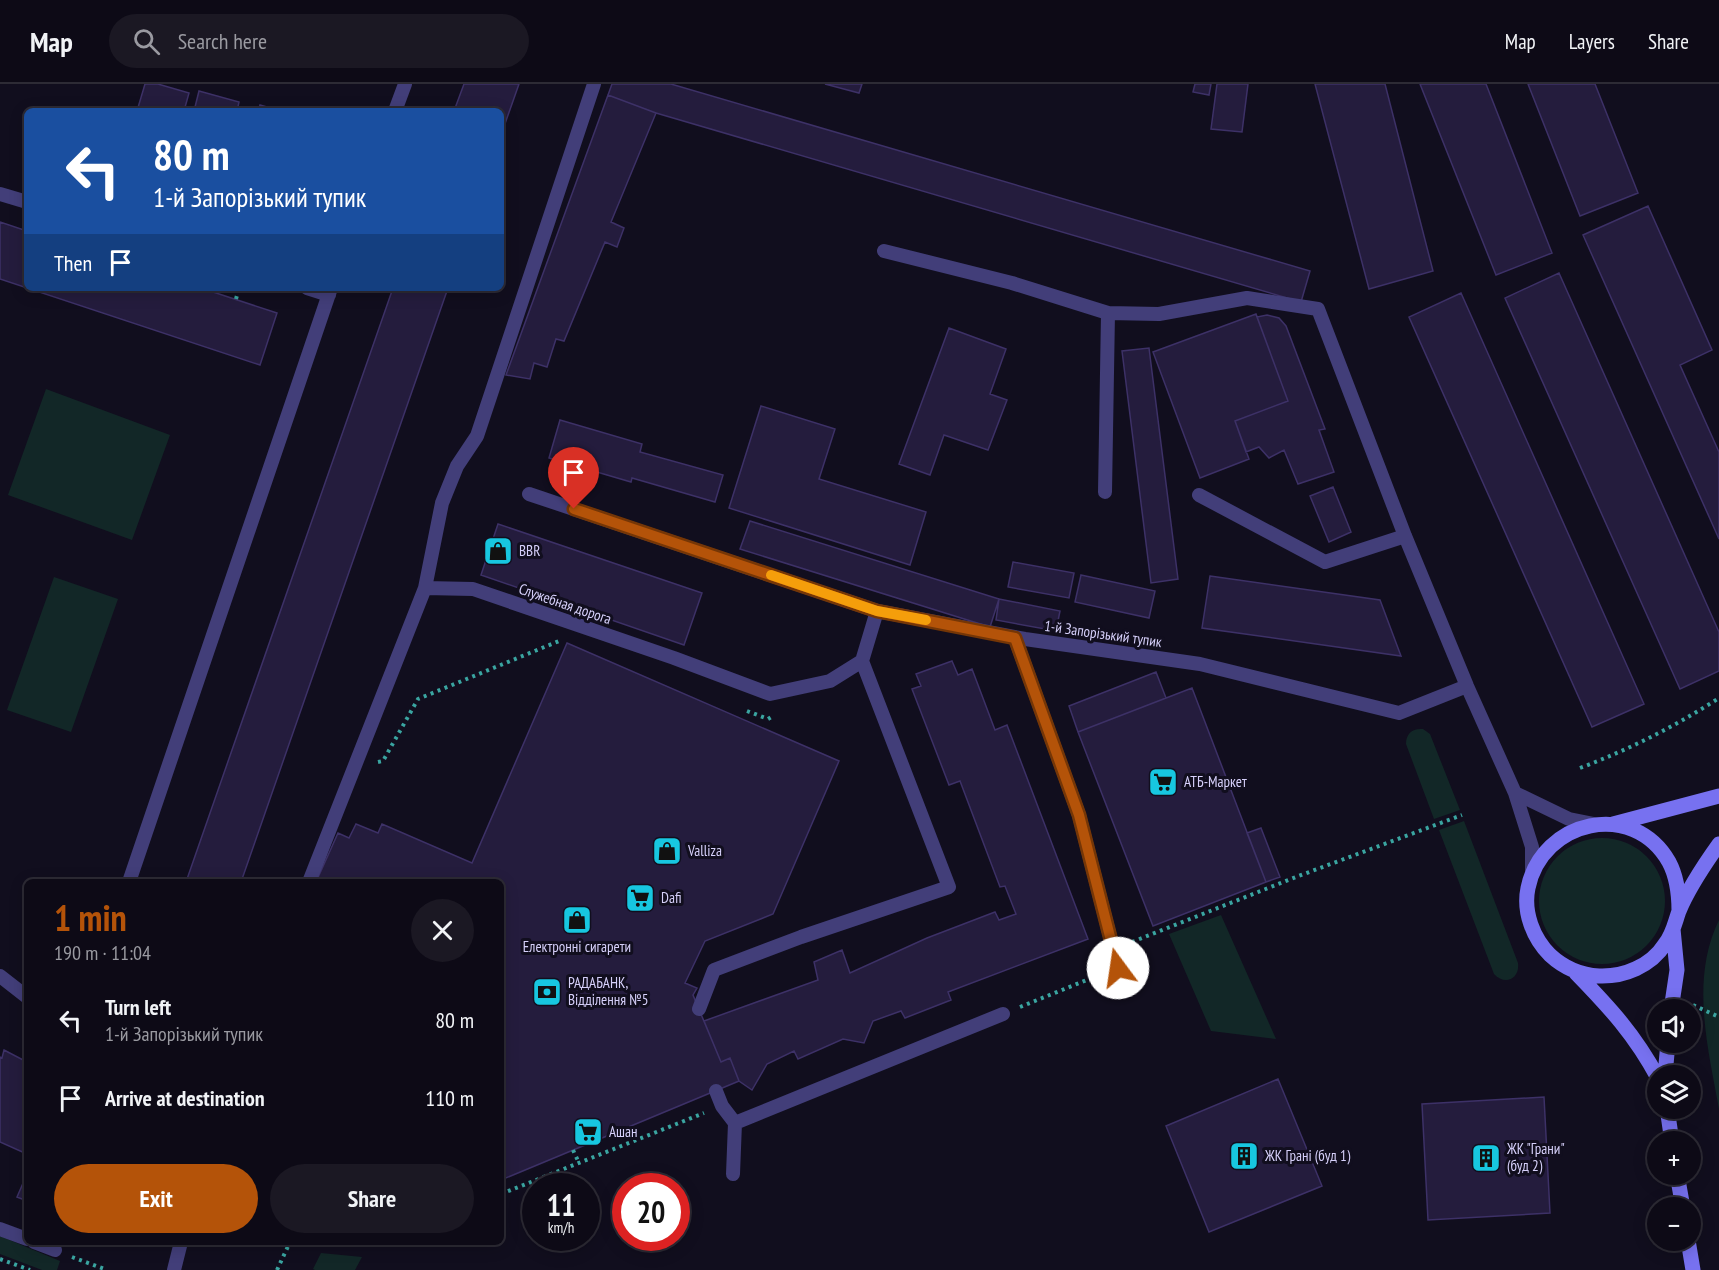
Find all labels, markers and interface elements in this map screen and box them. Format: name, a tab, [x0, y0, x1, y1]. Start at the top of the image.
search box	[109, 14, 529, 68]
text: Map	[30, 23, 73, 60]
icon: search	[130, 25, 163, 58]
text: Search here	[178, 27, 267, 55]
text: Map	[1505, 28, 1536, 55]
text: Layers	[1569, 28, 1615, 55]
text: Share	[1648, 28, 1689, 55]
text: 80 m	[153, 127, 230, 182]
icon: left	[54, 132, 132, 210]
text: 1-й Запорізький тупик	[153, 180, 366, 214]
icon: arrive	[104, 246, 137, 279]
text: Then	[54, 249, 92, 277]
pin	[548, 447, 599, 509]
icon: arrive	[557, 456, 590, 489]
shop icon: BBR	[482, 535, 514, 567]
place label: BBR	[519, 541, 540, 560]
street label: Служебная дорога	[516, 579, 614, 628]
street label: 1-й Запорізький тупик	[1043, 616, 1163, 651]
supermarket icon: АТБ-Маркет	[1147, 766, 1179, 798]
place label: АТБ-Маркет	[1184, 772, 1247, 791]
shop icon: Valliza	[651, 835, 683, 867]
place label: Valliza	[687, 841, 722, 860]
supermarket icon: Dafi	[624, 882, 656, 914]
place label: Dafi	[661, 888, 681, 907]
text: 1 min	[54, 894, 127, 941]
button: close	[411, 899, 474, 962]
shop icon: Електронні сигарети	[561, 904, 593, 936]
position arrow	[1086, 936, 1150, 1000]
place label: Електронні сигарети	[523, 937, 631, 956]
text: 190 m · 11:04	[54, 940, 151, 966]
place label: РАДАБАНК, Відділення №5	[568, 973, 648, 1009]
bank icon: РАДАБАНК, Відділення №5	[531, 976, 563, 1008]
text: Turn left	[105, 993, 171, 1021]
map controls	[1647, 999, 1701, 1251]
button: sound	[1647, 999, 1701, 1053]
icon: left	[54, 1004, 87, 1037]
text: 80 m	[435, 1006, 474, 1034]
text: 1-й Запорізький тупик	[105, 1021, 263, 1047]
button: layers	[1647, 1065, 1701, 1119]
icon: arrive	[54, 1082, 87, 1115]
text: Arrive at destination	[105, 1084, 265, 1112]
text: 110 m	[425, 1084, 474, 1112]
supermarket icon: Ашан	[572, 1116, 604, 1148]
place label: Ашан	[609, 1122, 638, 1141]
button: +	[1647, 1131, 1701, 1185]
place label: ЖК "Грани" (буд 2)	[1506, 1139, 1565, 1175]
building icon: ЖК Грані (буд 1)	[1228, 1140, 1260, 1172]
building icon: ЖК "Грани" (буд 2)	[1470, 1142, 1502, 1174]
place label: ЖК Грані (буд 1)	[1264, 1146, 1351, 1165]
button: Exit	[54, 1164, 258, 1233]
button: Share	[270, 1164, 474, 1233]
speed limit sign: 20	[612, 1173, 690, 1251]
text: 11	[547, 1185, 575, 1224]
button: −	[1647, 1197, 1701, 1251]
text: km/h	[548, 1218, 574, 1237]

